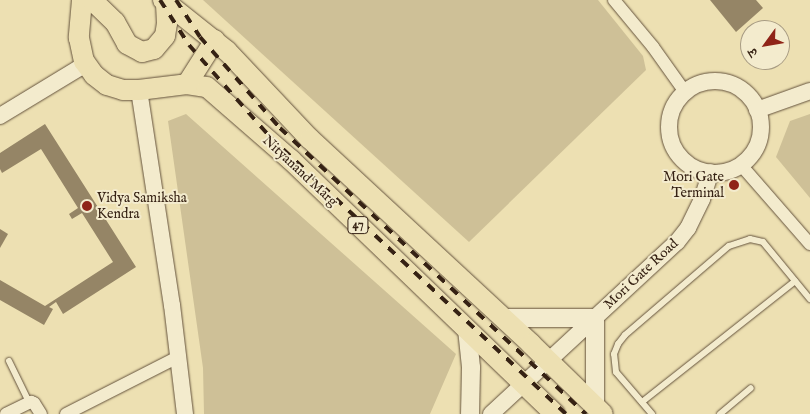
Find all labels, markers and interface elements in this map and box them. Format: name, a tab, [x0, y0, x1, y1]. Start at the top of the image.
north arrow	[740, 20, 790, 70]
text: उ	[744, 45, 763, 60]
street label: Nityanand Marg	[259, 132, 341, 210]
place label: Mori Gate Terminal	[663, 169, 724, 202]
marker: Mori Gate Terminal	[728, 179, 740, 191]
place label: Vidya Samiksha Kendra	[97, 190, 187, 222]
marker: Vidya Samiksha Kendra	[81, 200, 93, 212]
road number: 47	[347, 216, 369, 234]
street label: Mori Gate Road	[600, 235, 682, 313]

